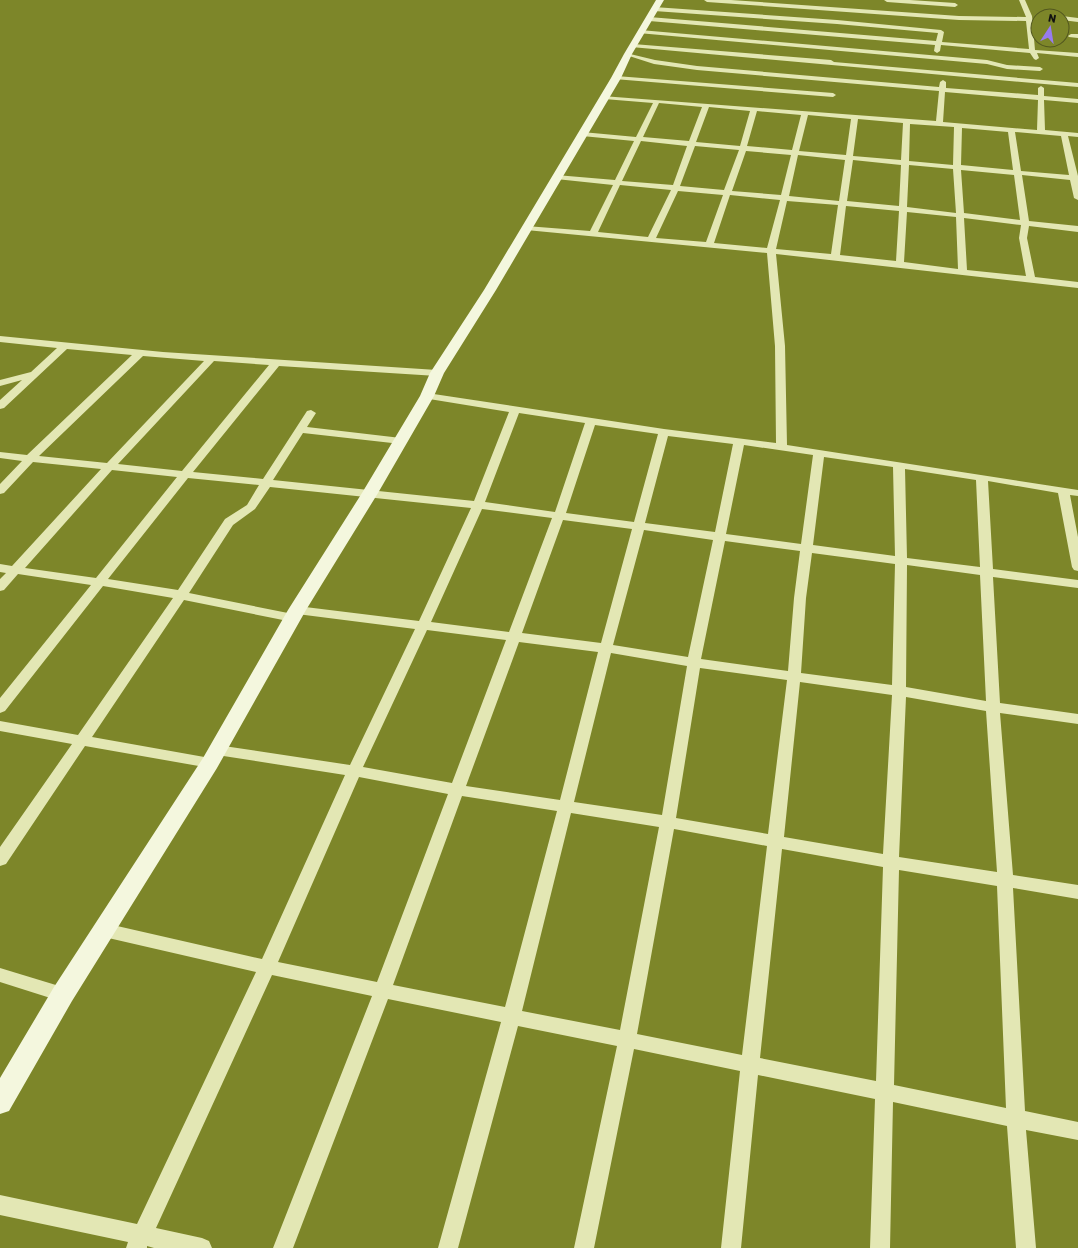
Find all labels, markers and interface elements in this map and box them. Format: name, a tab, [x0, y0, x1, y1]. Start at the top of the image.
north arrow	[1030, 8, 1070, 48]
text: N	[1047, 12, 1057, 26]

